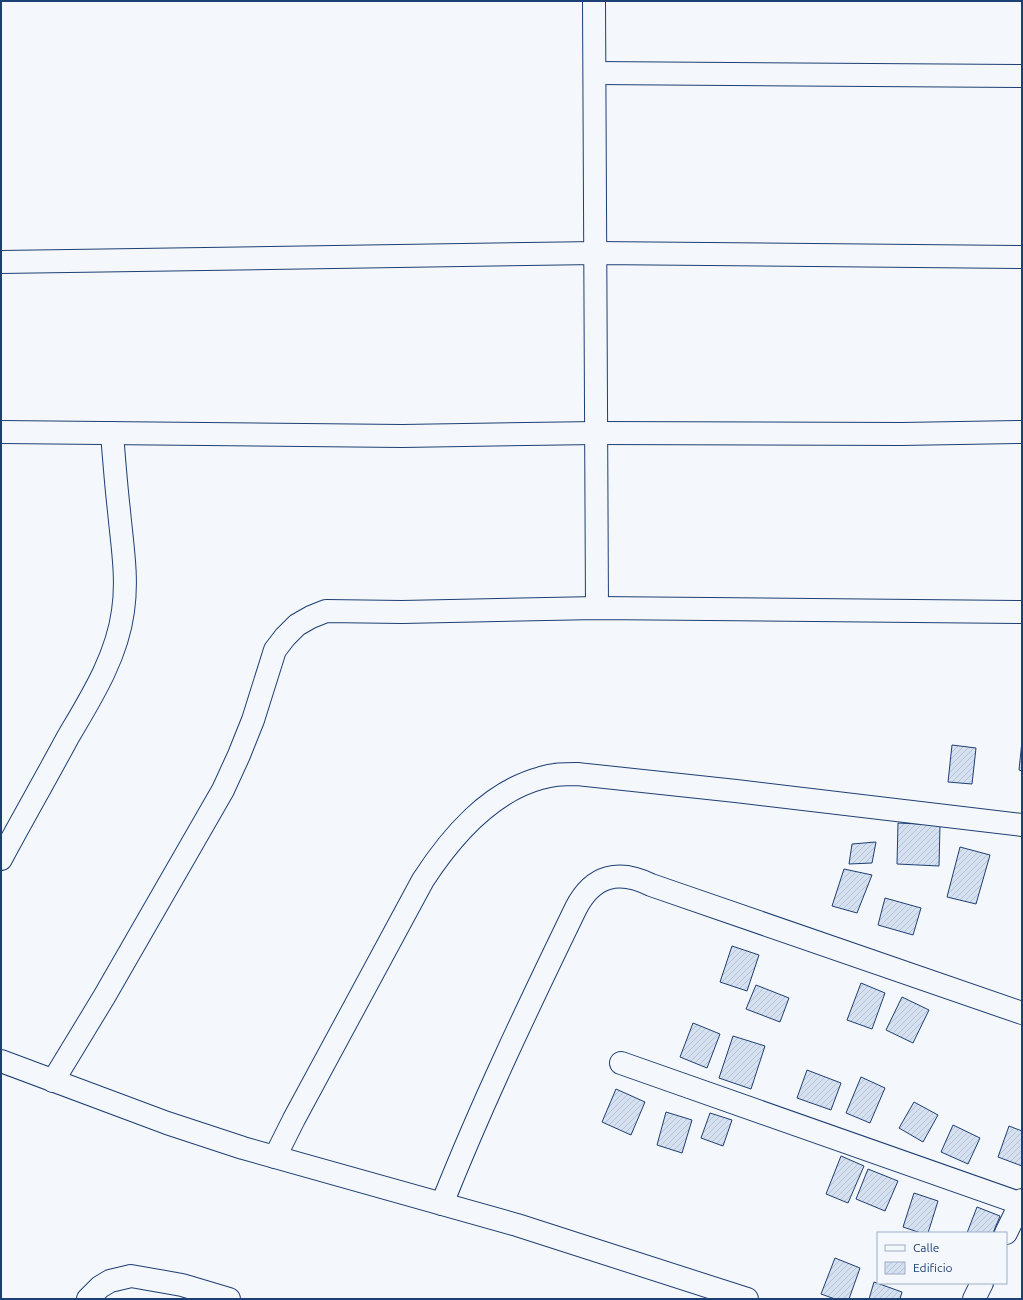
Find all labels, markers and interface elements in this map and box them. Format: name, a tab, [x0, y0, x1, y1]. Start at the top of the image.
legend	[877, 1232, 1007, 1284]
text: Calle	[913, 1241, 939, 1254]
text: Edificio	[913, 1261, 953, 1274]

